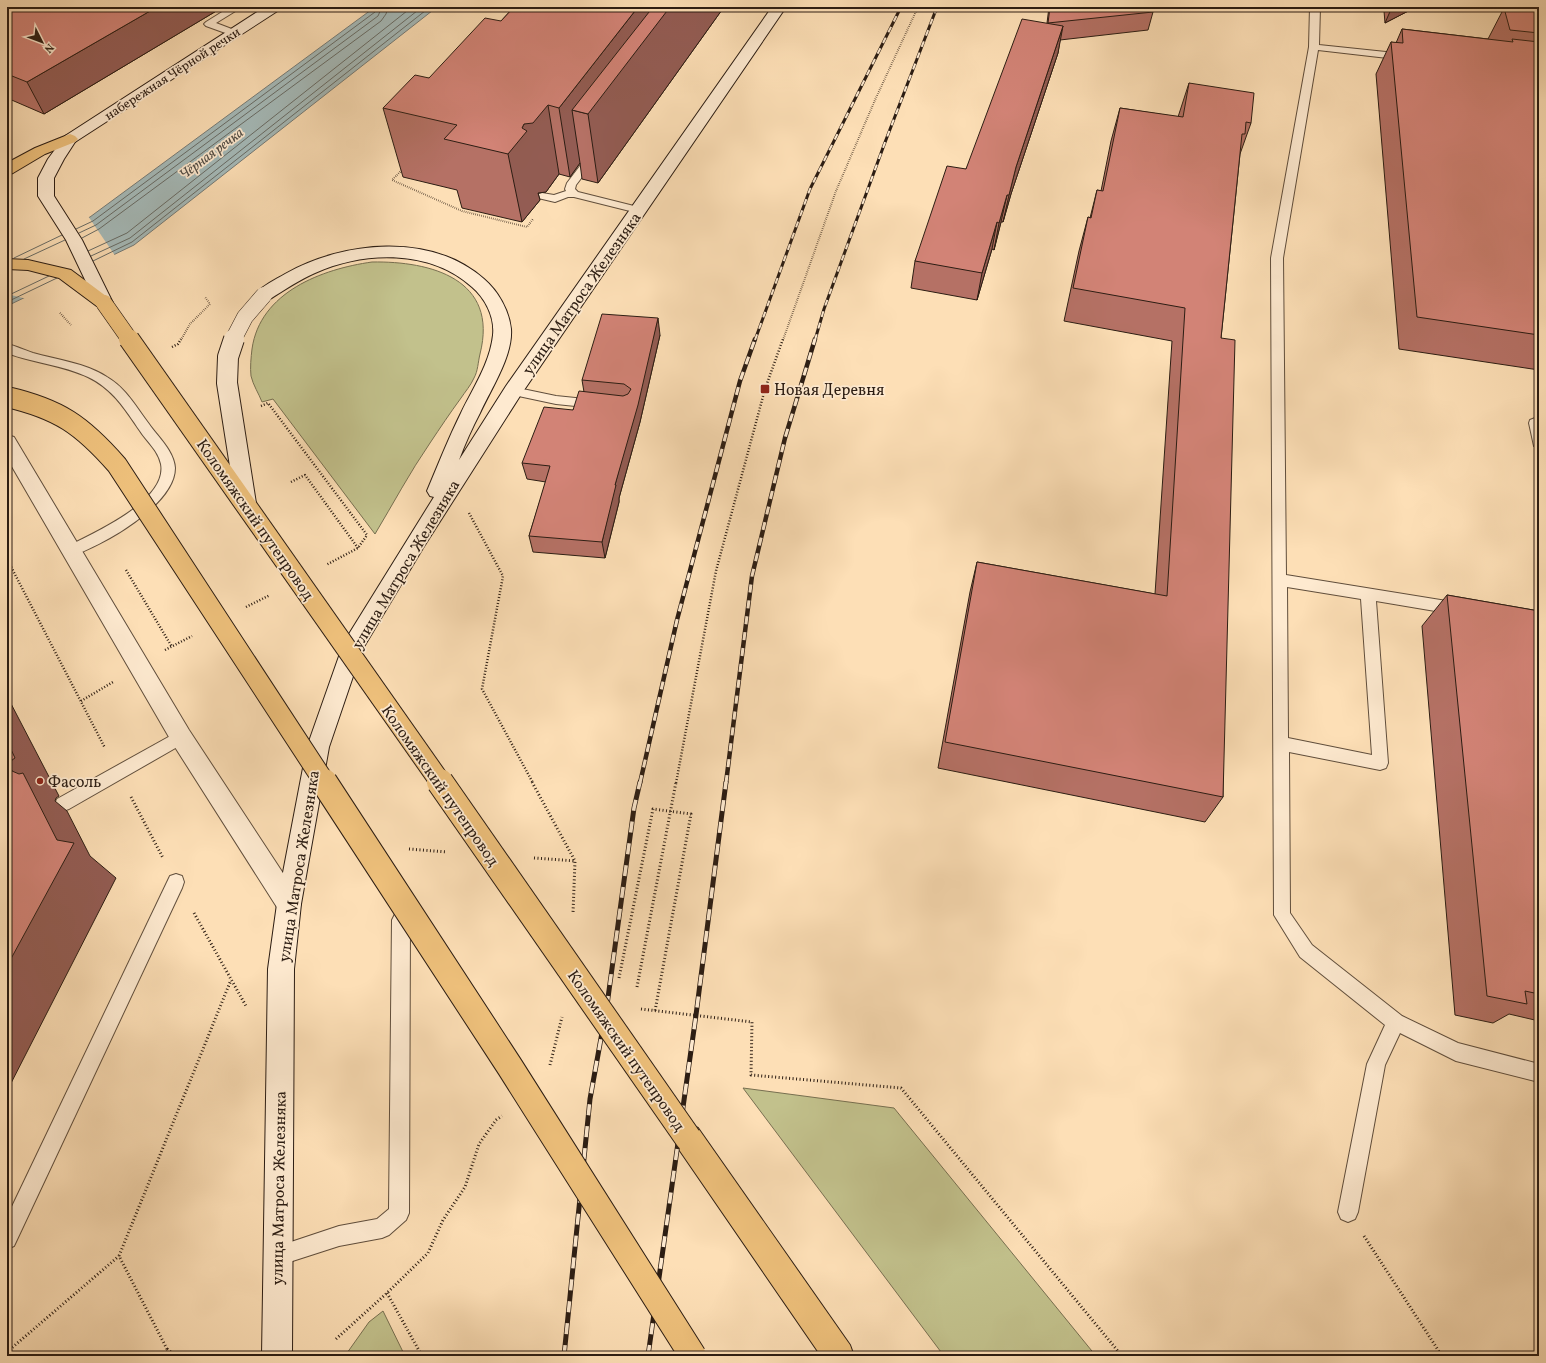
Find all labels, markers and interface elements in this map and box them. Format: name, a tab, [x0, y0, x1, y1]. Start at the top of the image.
north arrow	[22, 22, 62, 62]
street label: набережная Чёрной речки	[102, 24, 245, 125]
text: N	[40, 40, 57, 56]
water label: Чёрная речка	[176, 124, 248, 185]
street label: улица Матроса Железняка	[518, 208, 647, 380]
place label: Новая Деревня	[774, 380, 884, 402]
marker: Новая Деревня	[759, 383, 771, 395]
street label: Коломяжский путепровод	[190, 435, 318, 605]
street label: улица Матроса Железняка	[347, 476, 466, 654]
street label: Коломяжский путепровод	[375, 701, 503, 871]
street label: улица Матроса Железняка	[274, 769, 326, 964]
place label: Фасоль	[48, 772, 101, 794]
marker: Фасоль	[35, 776, 45, 786]
street label: Коломяжский путепровод	[561, 966, 689, 1136]
street label: улица Матроса Железняка	[267, 1091, 293, 1285]

